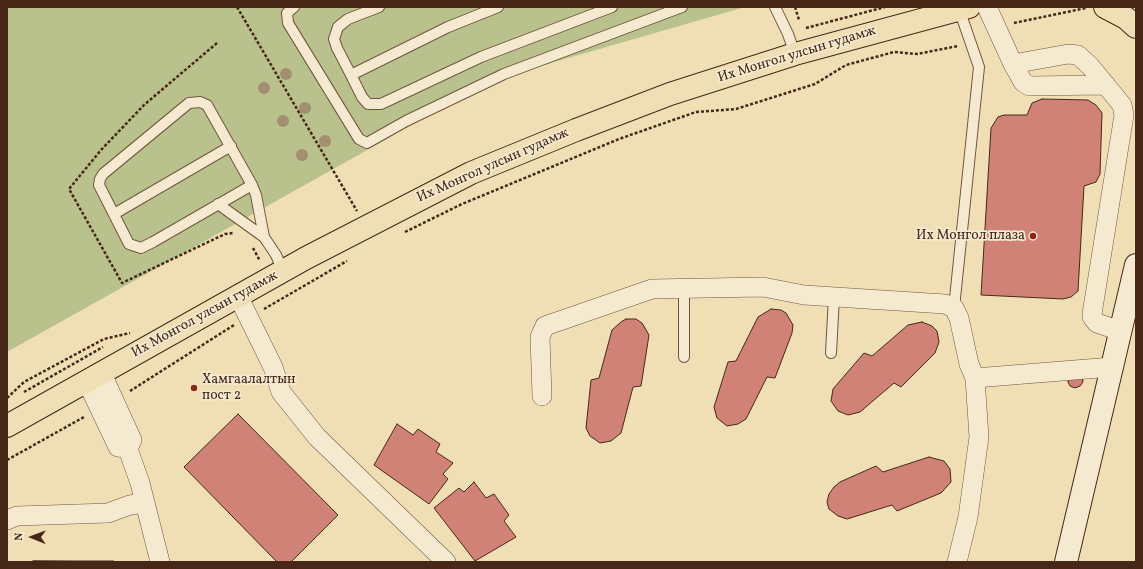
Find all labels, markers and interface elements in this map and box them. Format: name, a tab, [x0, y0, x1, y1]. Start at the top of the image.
street label: Их Монгол улсын гудамж	[716, 23, 878, 87]
street label: Их Монгол улсын гудамж	[414, 125, 572, 207]
place label: Их Монгол плаза	[916, 228, 1025, 244]
marker: Их Монгол плаза	[1028, 231, 1038, 241]
street label: Их Монгол улсын гудамж	[129, 268, 281, 362]
place label: Хамгаалалтын пост 2	[202, 372, 296, 404]
marker: Хамгаалалтын пост 2	[189, 383, 199, 393]
north arrow	[12, 517, 52, 557]
text: N	[12, 533, 27, 541]

